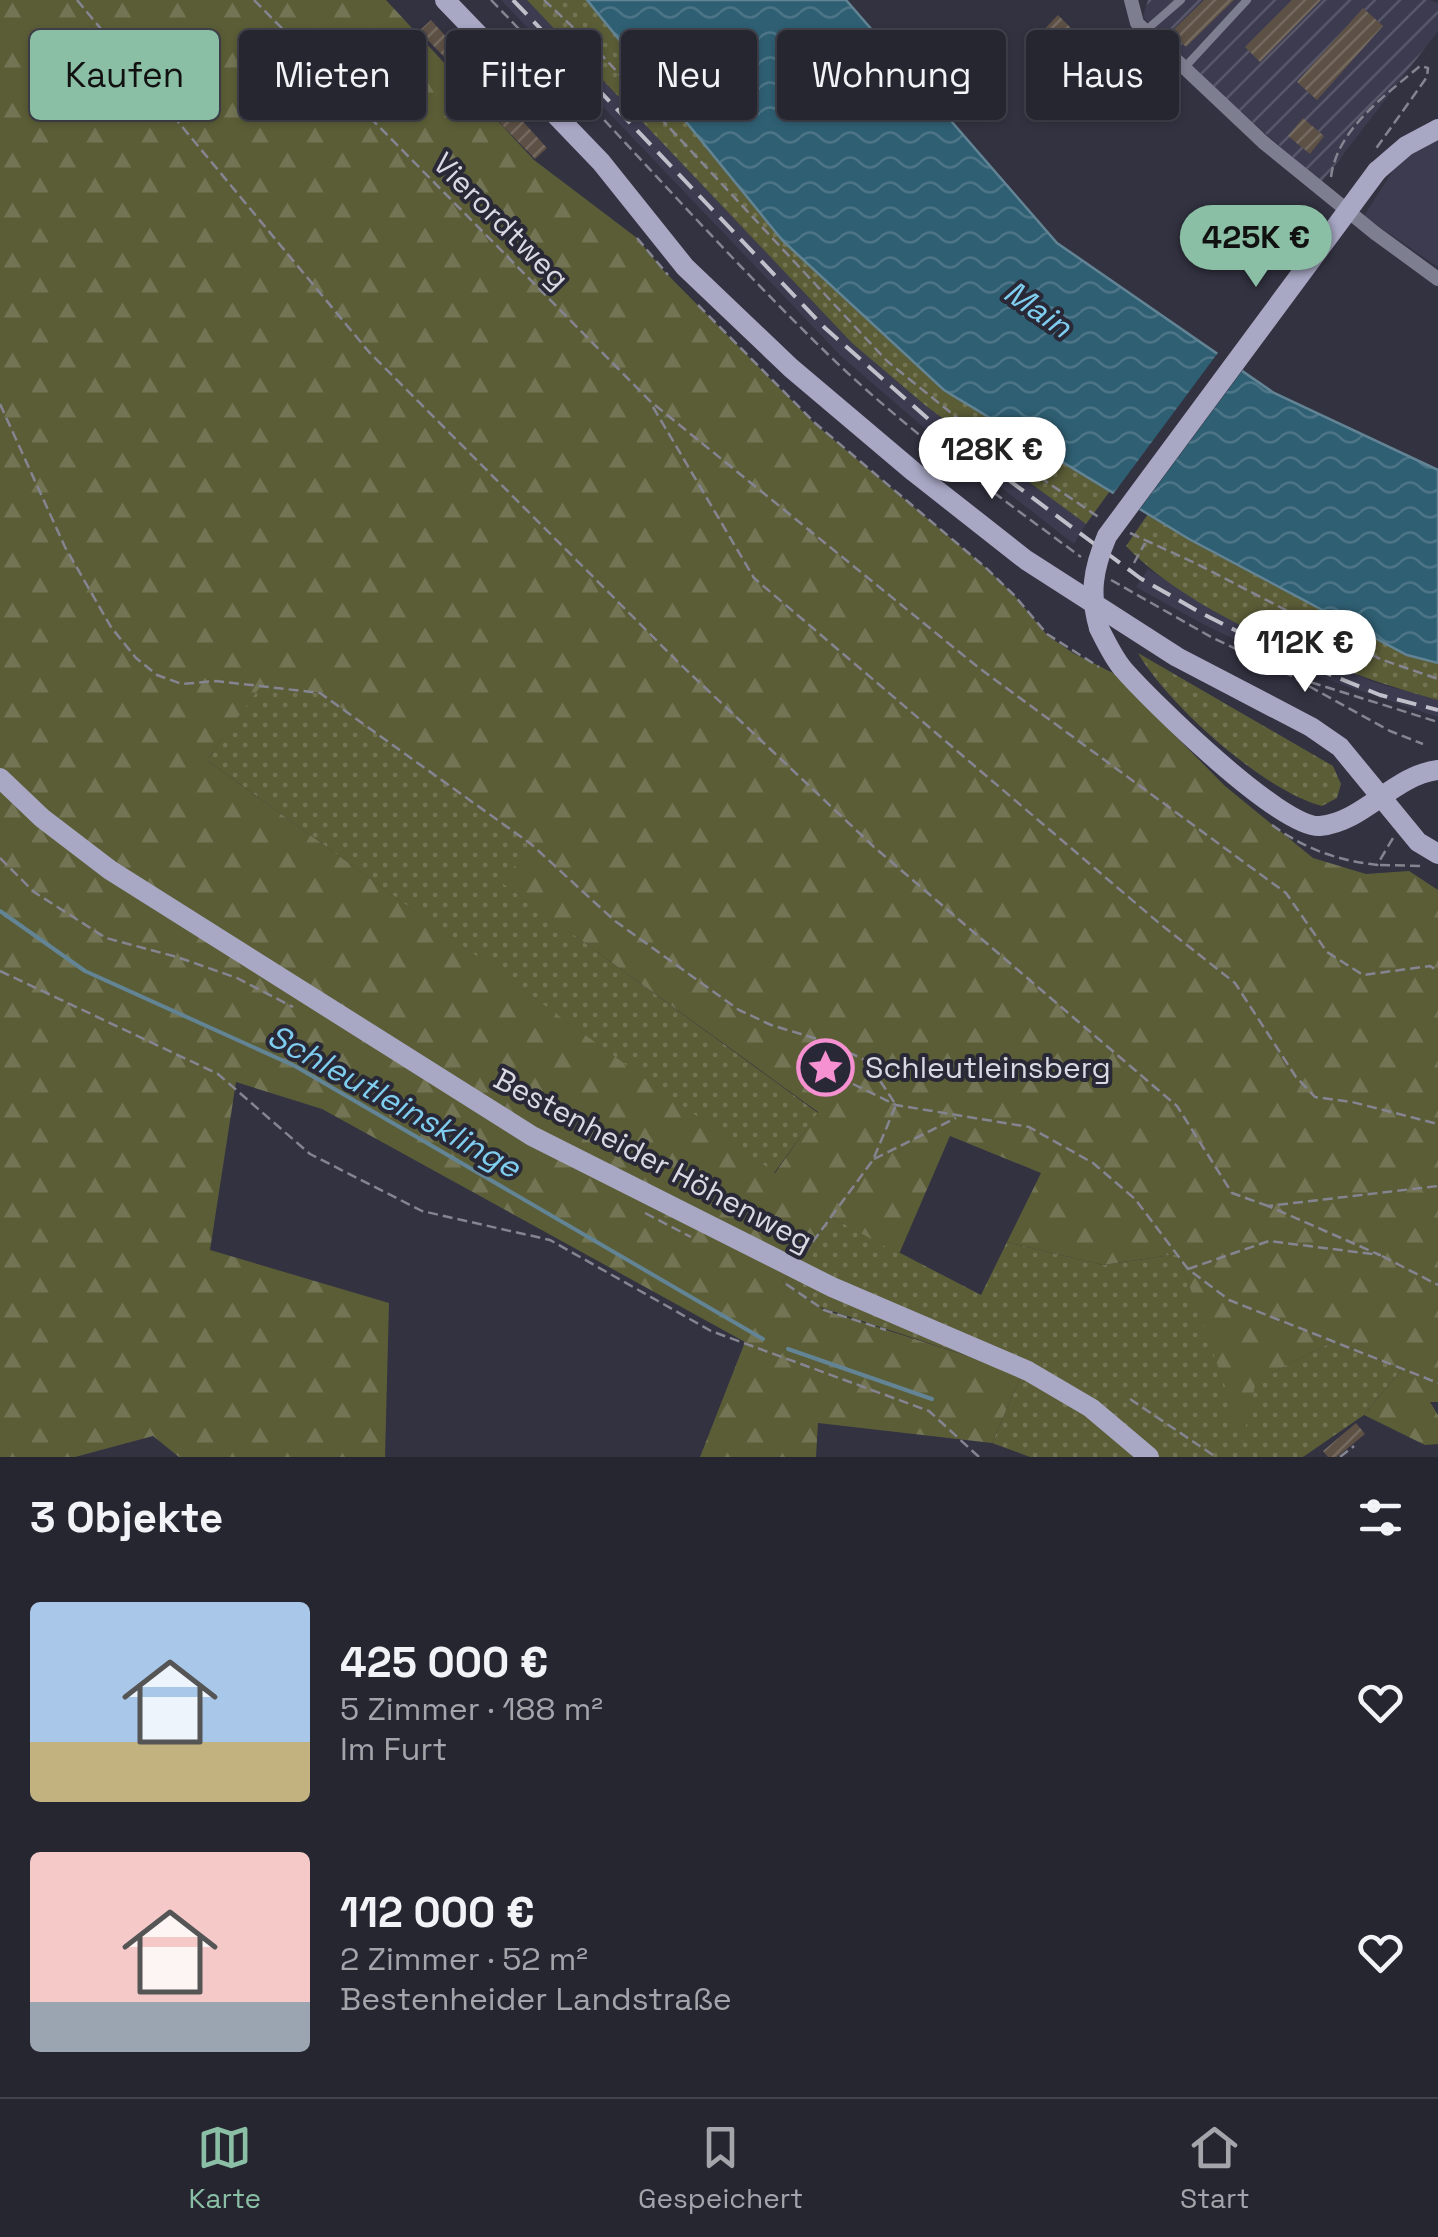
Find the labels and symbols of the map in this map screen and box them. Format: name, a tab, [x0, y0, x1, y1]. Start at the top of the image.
street label: Vierordtweg	[425, 144, 578, 297]
pin: 425K €	[1175, 205, 1337, 290]
water label: Main	[996, 272, 1081, 347]
pin: 128K €	[911, 417, 1073, 502]
pin: 112K €	[1224, 610, 1386, 695]
water label: Schleutleinsklinge	[261, 1015, 528, 1187]
place icon: Schleutleinsberg	[796, 1038, 856, 1098]
place label: Schleutleinsberg	[865, 1048, 1111, 1087]
street label: Bestenheider Höhenweg	[487, 1059, 819, 1260]

